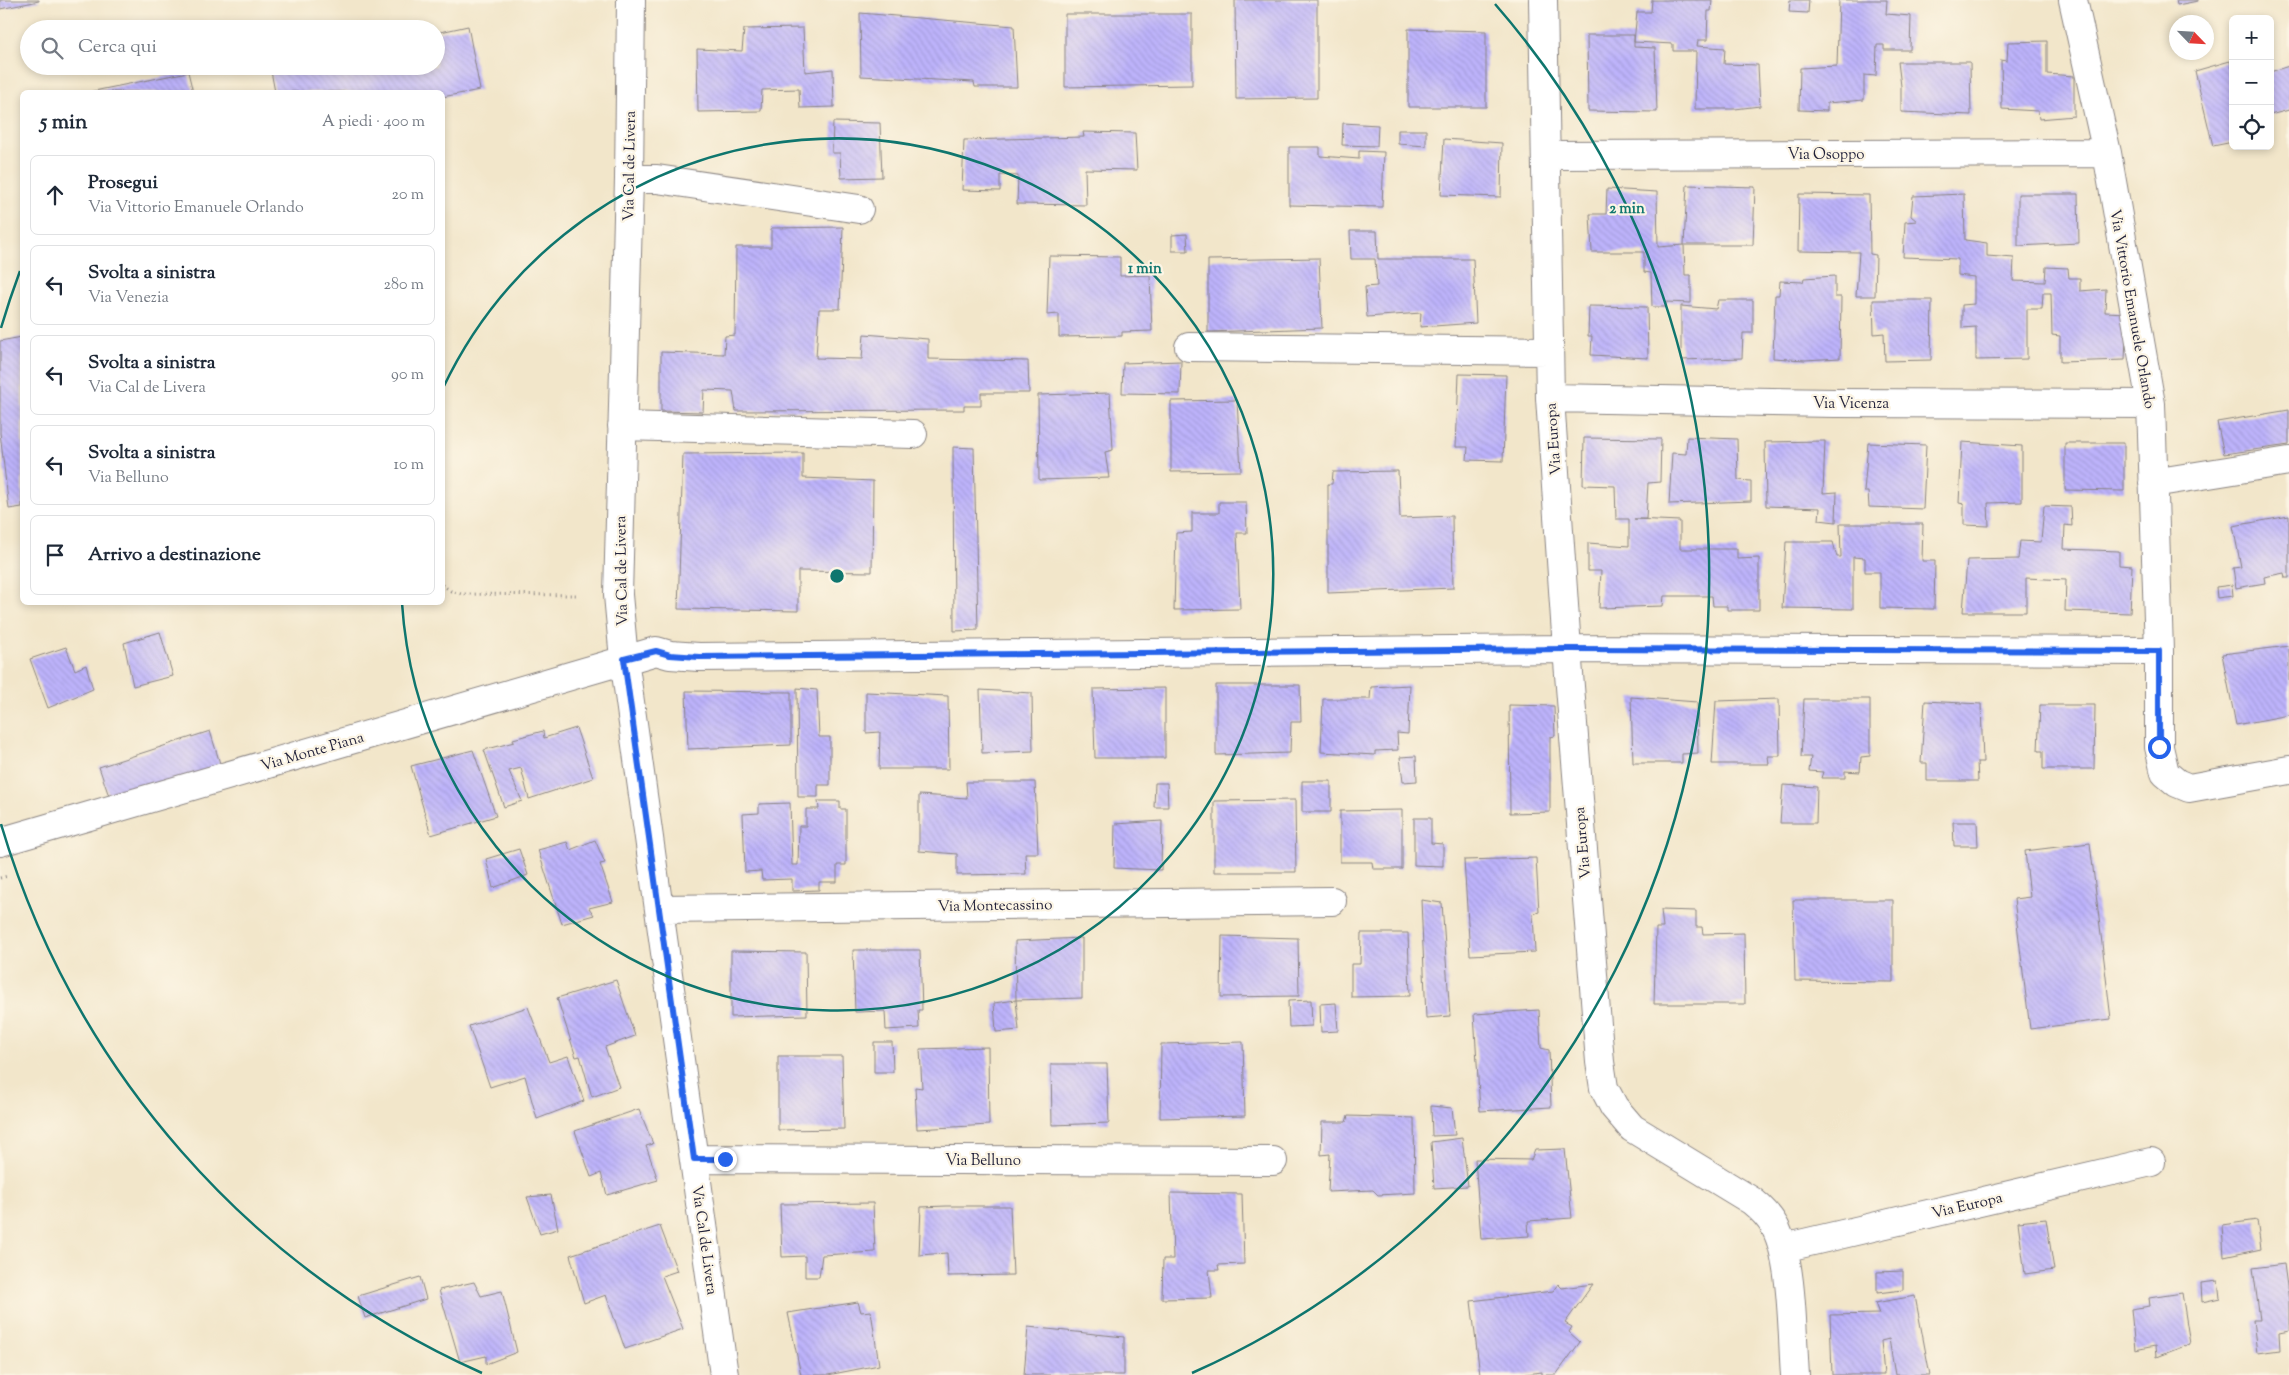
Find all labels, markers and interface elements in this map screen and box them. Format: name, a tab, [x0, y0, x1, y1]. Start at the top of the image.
north arrow	[2169, 15, 2214, 60]
map controls	[2229, 15, 2274, 150]
button: +	[2229, 15, 2274, 60]
search box	[20, 20, 445, 75]
icon: search	[38, 34, 66, 62]
text: Cerca qui	[78, 34, 157, 61]
button: −	[2229, 60, 2274, 105]
button: locate	[2229, 105, 2274, 150]
text: 5 min	[40, 108, 87, 138]
text: A piedi · 400 m	[322, 111, 425, 134]
street label: Via Cal de Livera	[619, 111, 642, 221]
street label: Via Osoppo	[1787, 145, 1865, 166]
text: Prosegui	[88, 170, 158, 197]
icon: ahead	[41, 181, 69, 209]
text: 20 m	[391, 184, 424, 207]
text: Via Vittorio Emanuele Orlando	[88, 197, 304, 220]
text: 2 min	[1609, 199, 1645, 220]
street label: Via Vittorio Emanuele Orlando	[2104, 208, 2159, 411]
text: 1 min	[1128, 259, 1162, 280]
text: Svolta a sinistra	[88, 260, 216, 287]
icon: left	[41, 271, 69, 299]
text: 280 m	[383, 274, 424, 297]
text: Via Venezia	[88, 287, 169, 310]
text: Svolta a sinistra	[88, 350, 216, 377]
icon: left	[41, 361, 69, 389]
text: 90 m	[391, 364, 424, 387]
text: Via Cal de Livera	[88, 377, 206, 400]
street label: Via Vicenza	[1813, 394, 1889, 415]
street label: Via Europa	[1541, 402, 1567, 476]
text: Svolta a sinistra	[88, 440, 216, 467]
icon: left	[41, 451, 69, 479]
text: 10 m	[394, 454, 424, 477]
text: Via Belluno	[88, 467, 169, 490]
street label: Via Cal de Livera	[611, 515, 634, 626]
icon: arrive	[41, 541, 69, 569]
text: Arrivo a destinazione	[88, 542, 261, 569]
centre of rings	[828, 567, 846, 585]
street label: Via Monte Piana	[258, 728, 367, 777]
route start	[2148, 736, 2171, 759]
street label: Via Europa	[1570, 806, 1597, 880]
street label: Via Montecassino	[937, 895, 1053, 918]
route end	[714, 1148, 737, 1171]
street label: Via Belluno	[945, 1151, 1021, 1172]
street label: Via Cal de Livera	[685, 1184, 722, 1296]
street label: Via Europa	[1930, 1188, 2005, 1225]

